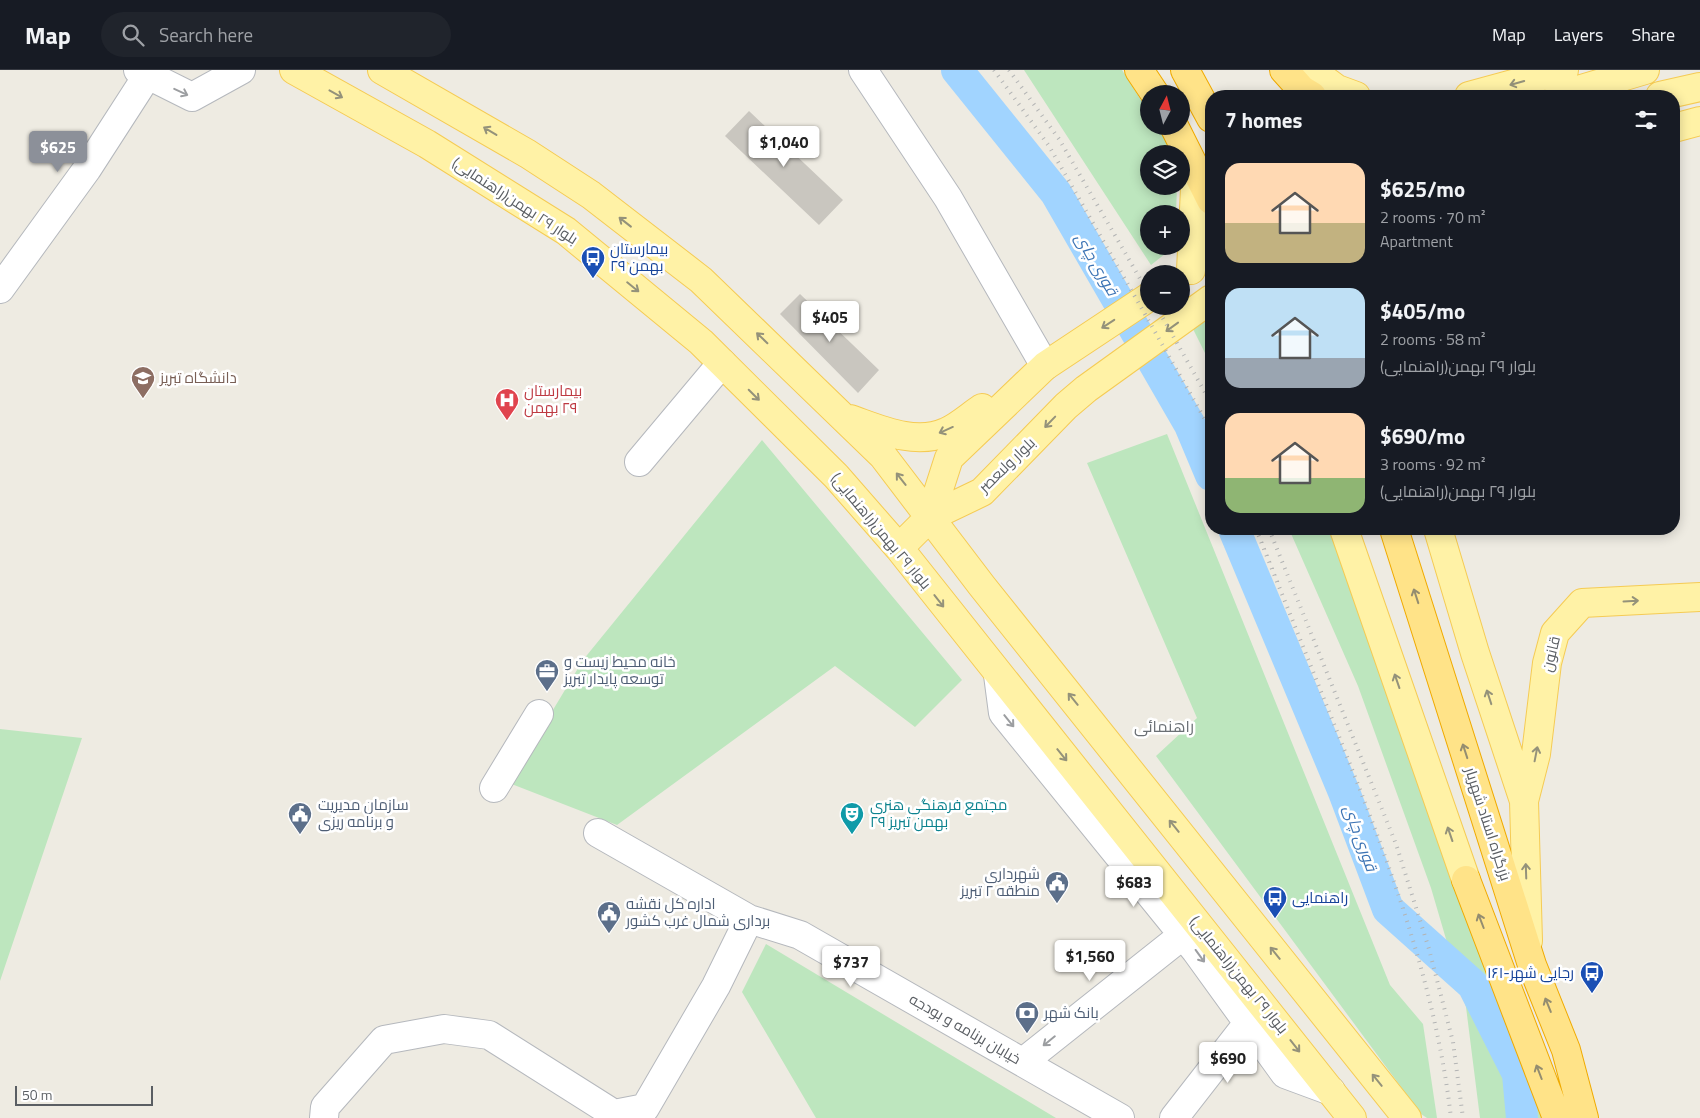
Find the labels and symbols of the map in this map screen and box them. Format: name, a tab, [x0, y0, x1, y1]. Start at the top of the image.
one-way arrow	[1509, 78, 1525, 88]
north arrow	[1140, 85, 1190, 135]
one-way arrow	[173, 88, 188, 97]
one-way arrow	[329, 89, 343, 99]
one-way arrow	[484, 126, 498, 136]
pin: $1,040	[743, 126, 825, 168]
pin: $625	[28, 131, 88, 173]
street label: بلوار ٢٩ بهمن(راهنمایی)	[448, 151, 583, 250]
one-way arrow	[619, 216, 632, 227]
water label: قوری چای	[1069, 228, 1125, 301]
place label: بیمارستان ۲۹ بهمن	[610, 237, 668, 277]
bus stop icon: بیمارستان ۲۹ بهمن	[580, 245, 606, 279]
one-way arrow	[627, 281, 640, 292]
pin: $405	[800, 300, 860, 343]
one-way arrow	[1102, 319, 1116, 329]
one-way arrow	[1166, 322, 1179, 333]
one-way arrow	[756, 332, 768, 345]
school or university icon: دانشگاه تبریز	[130, 365, 156, 399]
place label: دانشگاه تبریز	[159, 366, 237, 389]
place label: بیمارستان ٢٩ بهمن	[524, 379, 582, 419]
hospital icon: بیمارستان ٢٩ بهمن	[494, 387, 520, 421]
one-way arrow	[748, 389, 760, 401]
one-way arrow	[1044, 416, 1056, 428]
one-way arrow	[939, 426, 954, 436]
street label: بلوار ولىعصر	[972, 431, 1040, 498]
street label: بلوار ٢٩ بهمن(راهنمایی)	[826, 467, 937, 594]
one-way arrow	[895, 473, 906, 486]
one-way arrow	[1410, 589, 1420, 605]
one-way arrow	[934, 594, 944, 608]
one-way arrow	[1622, 596, 1638, 605]
street label: قانون	[1535, 634, 1566, 674]
place label: خانه محیط زیست و توسعه پایدار تبریز	[563, 650, 676, 690]
office icon: خانه محیط زیست و توسعه پایدار تبریز	[534, 658, 560, 692]
one-way arrow	[1392, 673, 1401, 689]
one-way arrow	[1484, 689, 1493, 705]
one-way arrow	[1067, 693, 1078, 706]
one-way arrow	[1004, 714, 1015, 727]
district label: راهنمائی	[1134, 714, 1194, 738]
one-way arrow	[1459, 743, 1469, 759]
one-way arrow	[1531, 746, 1541, 762]
one-way arrow	[1057, 748, 1068, 761]
street label: بزرگراه استاد شهریار	[1459, 763, 1518, 884]
place label: سازمان مدیریت و برنامه ریزی	[318, 793, 409, 833]
place label: مجتمع فرهنگی هنری ۲۹ بهمن تبریز	[870, 793, 1007, 833]
public building icon: سازمان مدیریت و برنامه ریزی	[287, 801, 313, 835]
theatre icon: مجتمع فرهنگی هنری ۲۹ بهمن تبریز	[839, 801, 865, 835]
water label: قوری چای	[1338, 801, 1385, 876]
one-way arrow	[1169, 819, 1179, 833]
one-way arrow	[1445, 827, 1454, 843]
place label: شهرداری منطقه ۲ تبریز	[960, 862, 1040, 902]
one-way arrow	[1521, 863, 1531, 880]
pin: $683	[1104, 866, 1164, 908]
public building icon: شهرداری منطقه ۲ تبریز	[1044, 870, 1070, 904]
bus stop icon: راهنمایی	[1262, 885, 1288, 919]
place label: راهنمایی	[1292, 886, 1348, 909]
place label: اداره کل نقشه برداری شمال غرب کشور	[625, 892, 770, 932]
public building icon: اداره کل نقشه برداری شمال غرب کشور	[596, 900, 622, 934]
street label: بلوار ٢٩ بهمن(راهنمایی)	[1184, 911, 1294, 1039]
one-way arrow	[1476, 914, 1485, 929]
pin: $1,560	[1049, 940, 1131, 982]
pin: $737	[821, 946, 881, 988]
one-way arrow	[1270, 947, 1281, 960]
one-way arrow	[1195, 949, 1205, 963]
bus stop icon: ۱۶۱-رجایی شهر	[1579, 960, 1605, 994]
place label: ۱۶۱-رجایی شهر	[1487, 961, 1574, 984]
street label: خیابان برنامه و بودجه	[905, 987, 1025, 1070]
one-way arrow	[1543, 998, 1552, 1013]
bank icon: بانک شهر	[1014, 1000, 1040, 1034]
place label: بانک شهر	[1043, 1001, 1099, 1024]
one-way arrow	[1043, 1036, 1056, 1047]
one-way arrow	[1290, 1039, 1301, 1052]
pin: $690	[1198, 1042, 1258, 1084]
one-way arrow	[1534, 1065, 1543, 1081]
one-way arrow	[1372, 1073, 1382, 1087]
scale bar	[15, 1083, 152, 1106]

